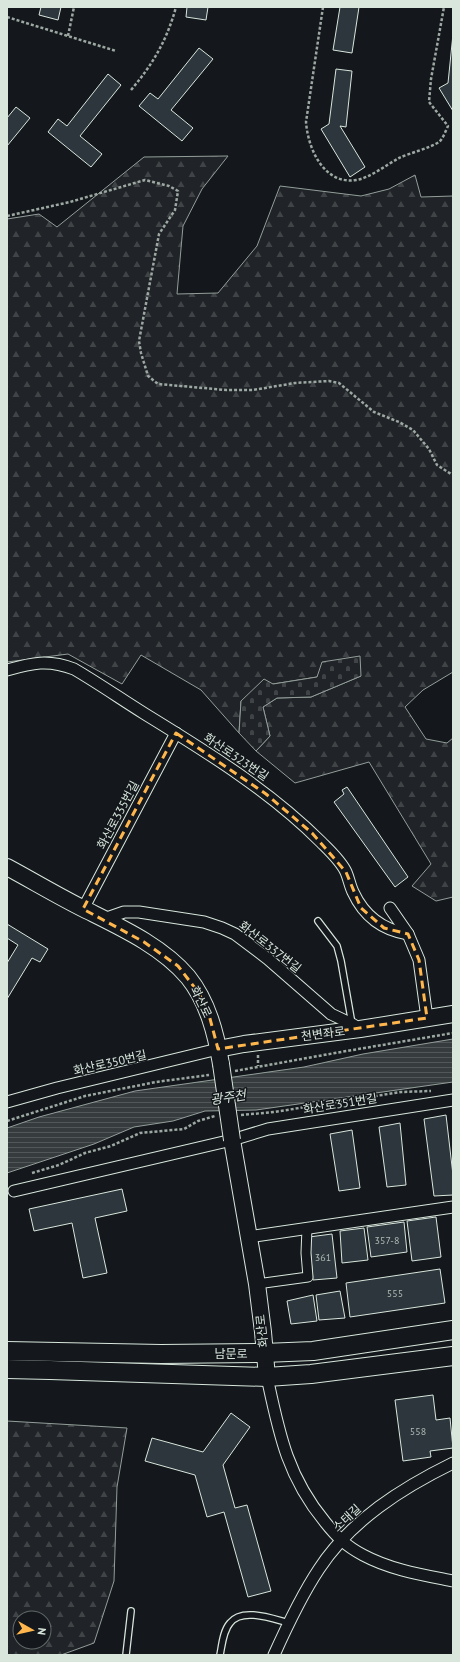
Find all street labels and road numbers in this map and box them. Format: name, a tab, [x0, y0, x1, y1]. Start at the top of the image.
street label: 화산로323번길	[201, 729, 271, 784]
street label: 화산로335번길	[93, 778, 142, 851]
street label: 화산로337번길	[236, 918, 304, 976]
street label: 화산로	[187, 984, 215, 1020]
street label: 천변좌로	[300, 1023, 346, 1044]
street label: 화산로350번길	[72, 1047, 148, 1078]
street label: 화산로351번길	[302, 1090, 378, 1117]
street label: 화산로	[252, 1314, 271, 1348]
street label: 남문로	[214, 1346, 248, 1361]
street label: 소태길	[329, 1501, 364, 1534]

